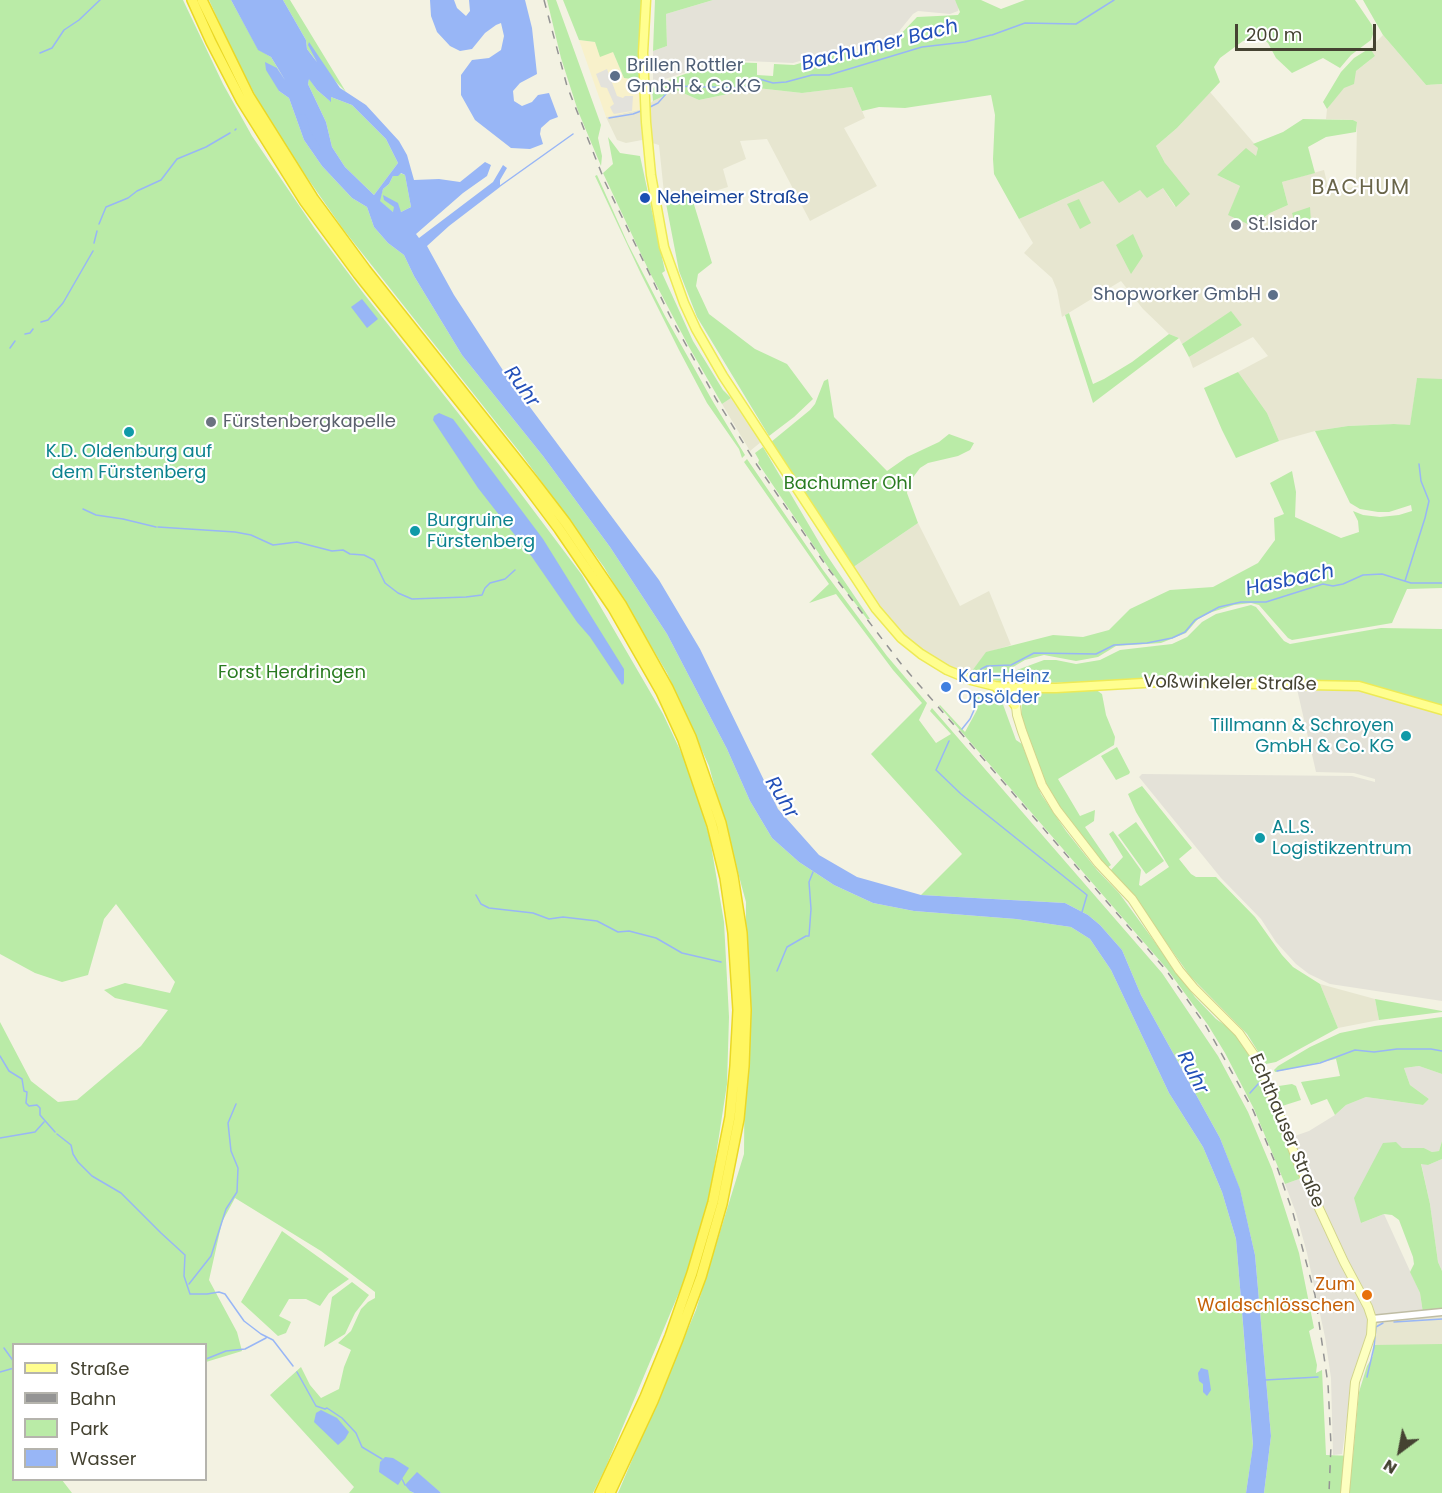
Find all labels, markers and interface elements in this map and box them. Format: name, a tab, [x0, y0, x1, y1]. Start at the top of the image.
scale bar	[1238, 12, 1379, 50]
water label: Bachumer Bach	[799, 15, 961, 77]
text: 200 m	[1246, 22, 1302, 47]
place label: Brillen Rottler GmbH & Co.KG	[627, 55, 761, 98]
marker: Brillen Rottler GmbH & Co.KG	[608, 69, 622, 83]
district label: BACHUM	[1311, 176, 1411, 202]
place label: Neheimer Straße	[657, 187, 809, 209]
marker: Neheimer Straße	[638, 191, 652, 205]
place label: St.Isidor	[1248, 214, 1318, 236]
marker: St.Isidor	[1229, 218, 1243, 232]
place label: Shopworker GmbH	[1093, 284, 1261, 306]
marker: Shopworker GmbH	[1266, 288, 1280, 302]
water label: Ruhr	[498, 362, 544, 412]
place label: Fürstenbergkapelle	[223, 411, 396, 433]
marker: Fürstenbergkapelle	[204, 415, 218, 429]
marker: K.D. Oldenburg auf dem Fürstenberg	[122, 425, 136, 439]
place label: K.D. Oldenburg auf dem Fürstenberg	[46, 441, 212, 484]
park label: Bachumer Ohl	[784, 473, 912, 495]
place label: Burgruine Fürstenberg	[427, 510, 535, 552]
marker: Burgruine Fürstenberg	[408, 524, 422, 538]
water label: Hasbach	[1244, 560, 1336, 602]
park label: Forst Herdringen	[218, 662, 366, 684]
place label: Karl-Heinz Opsölder	[958, 666, 1050, 708]
street label: Voßwinkeler Straße	[1143, 672, 1317, 696]
marker: Karl-Heinz Opsölder	[939, 680, 953, 694]
place label: Tillmann & Schroyen GmbH & Co. KG	[1210, 715, 1394, 758]
marker: Tillmann & Schroyen GmbH & Co. KG	[1399, 729, 1413, 743]
water label: Ruhr	[759, 772, 803, 824]
place label: A.L.S. Logistikzentrum	[1272, 817, 1412, 860]
marker: A.L.S. Logistikzentrum	[1253, 831, 1267, 845]
water label: Ruhr	[1171, 1047, 1213, 1099]
street label: Echthauser Straße	[1244, 1051, 1328, 1211]
place label: Zum Waldschlösschen	[1197, 1274, 1355, 1316]
marker: Zum Waldschlösschen	[1360, 1288, 1374, 1302]
legend	[12, 1343, 207, 1481]
text: Straße	[70, 1356, 129, 1381]
text: Bahn	[70, 1386, 116, 1411]
text: Park	[70, 1416, 109, 1441]
north arrow	[1370, 1421, 1430, 1481]
text: Wasser	[70, 1446, 136, 1471]
text: N	[1379, 1454, 1401, 1480]

